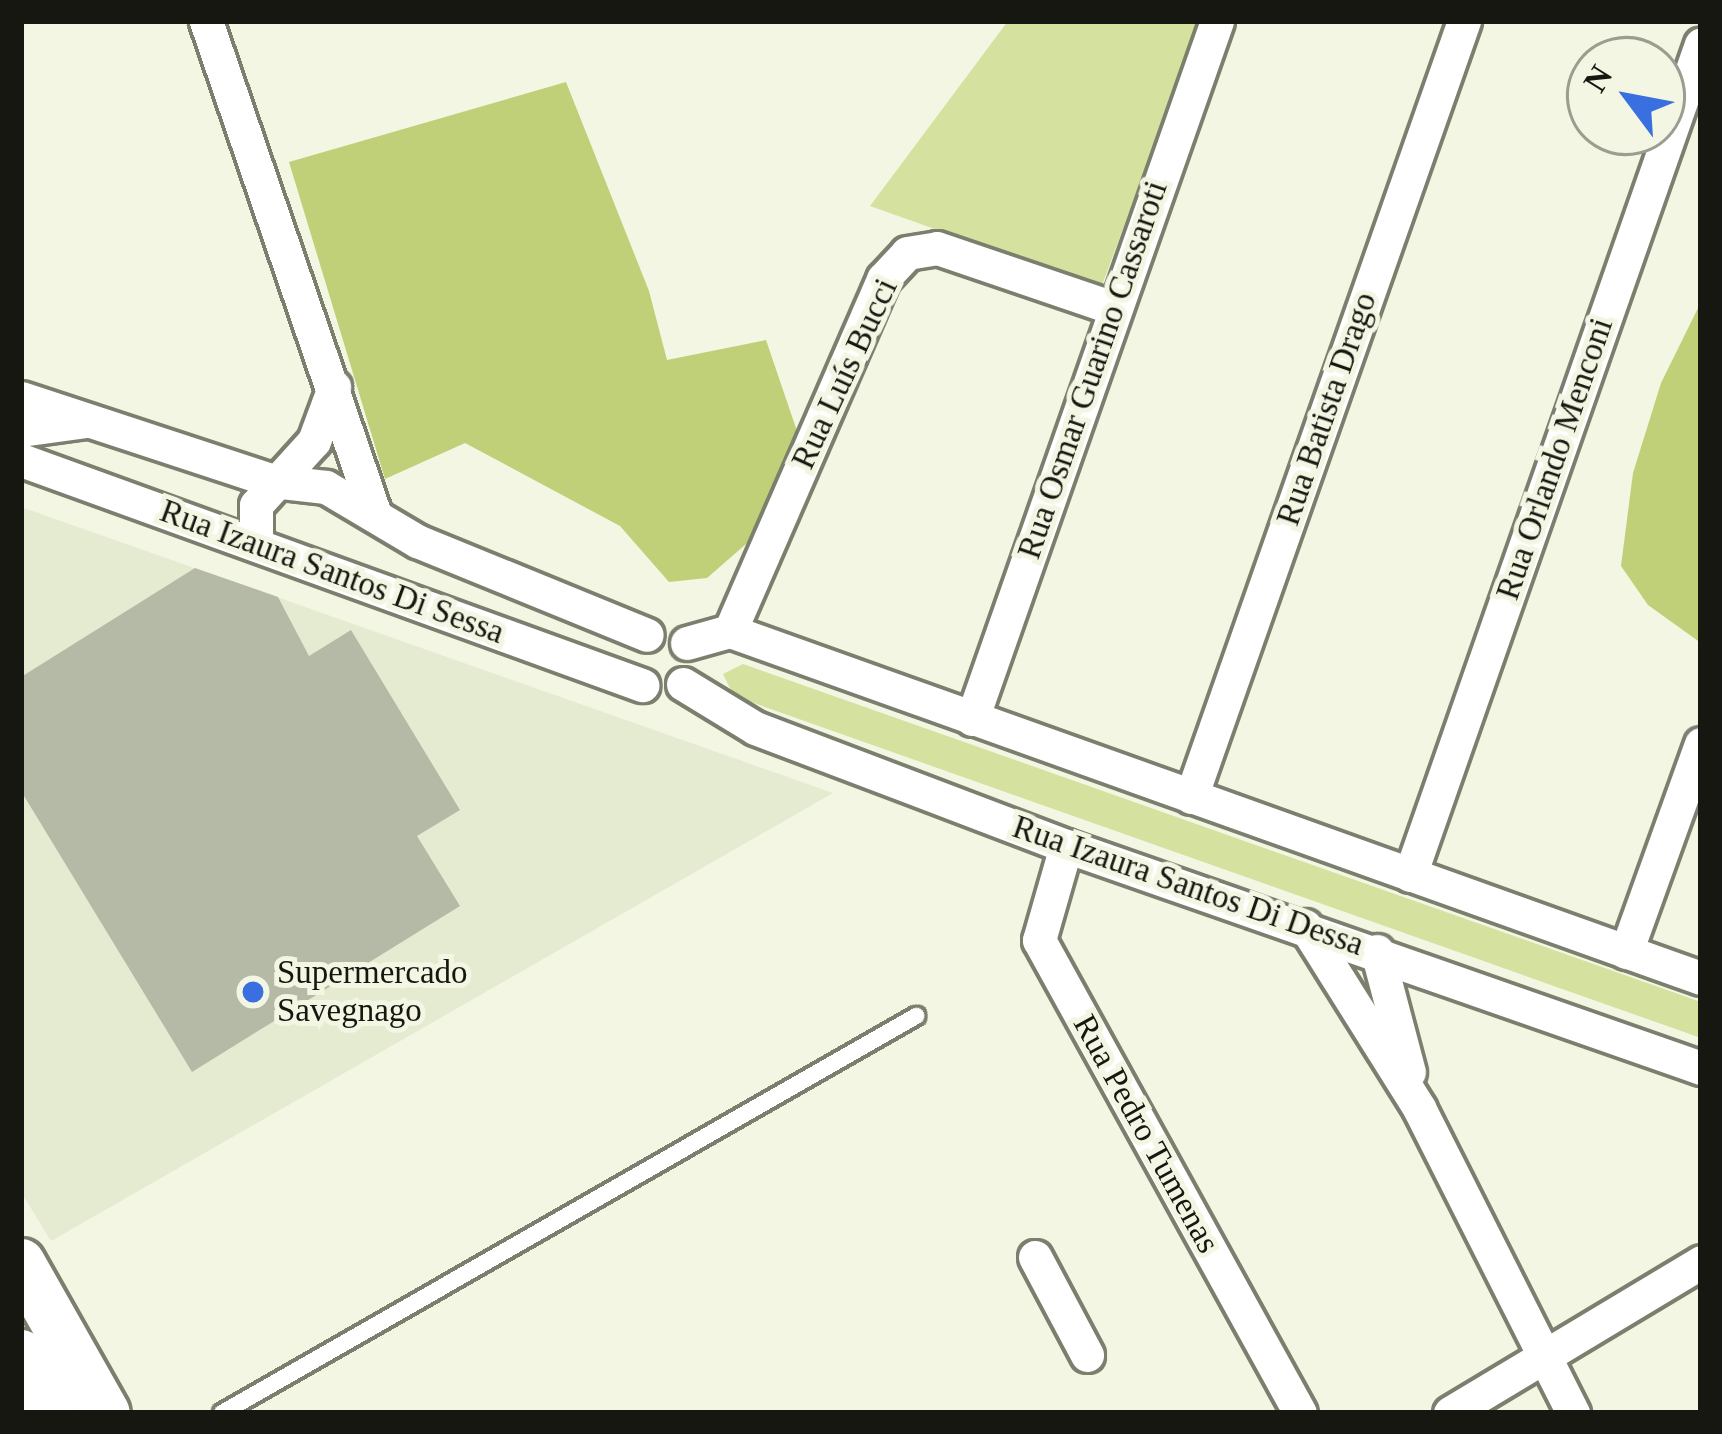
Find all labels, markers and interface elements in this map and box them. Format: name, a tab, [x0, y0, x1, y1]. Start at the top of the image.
north arrow	[1566, 36, 1686, 156]
text: N	[1576, 59, 1620, 98]
street label: Rua Osmar Guarino Cassaroti	[1010, 176, 1176, 564]
street label: Rua Luís Bucci	[784, 273, 906, 475]
street label: Rua Batista Drago	[1269, 287, 1385, 531]
street label: Rua Orlando Menconi	[1488, 313, 1622, 605]
street label: Rua Izaura Santos Di Sessa	[155, 491, 509, 653]
street label: Rua Izaura Santos Di Dessa	[1007, 807, 1369, 965]
place label: Supermercado Savegnago	[277, 953, 468, 1031]
marker: Supermercado Savegnago	[240, 979, 266, 1005]
street label: Rua Pedro Tumenas	[1064, 1008, 1228, 1260]

